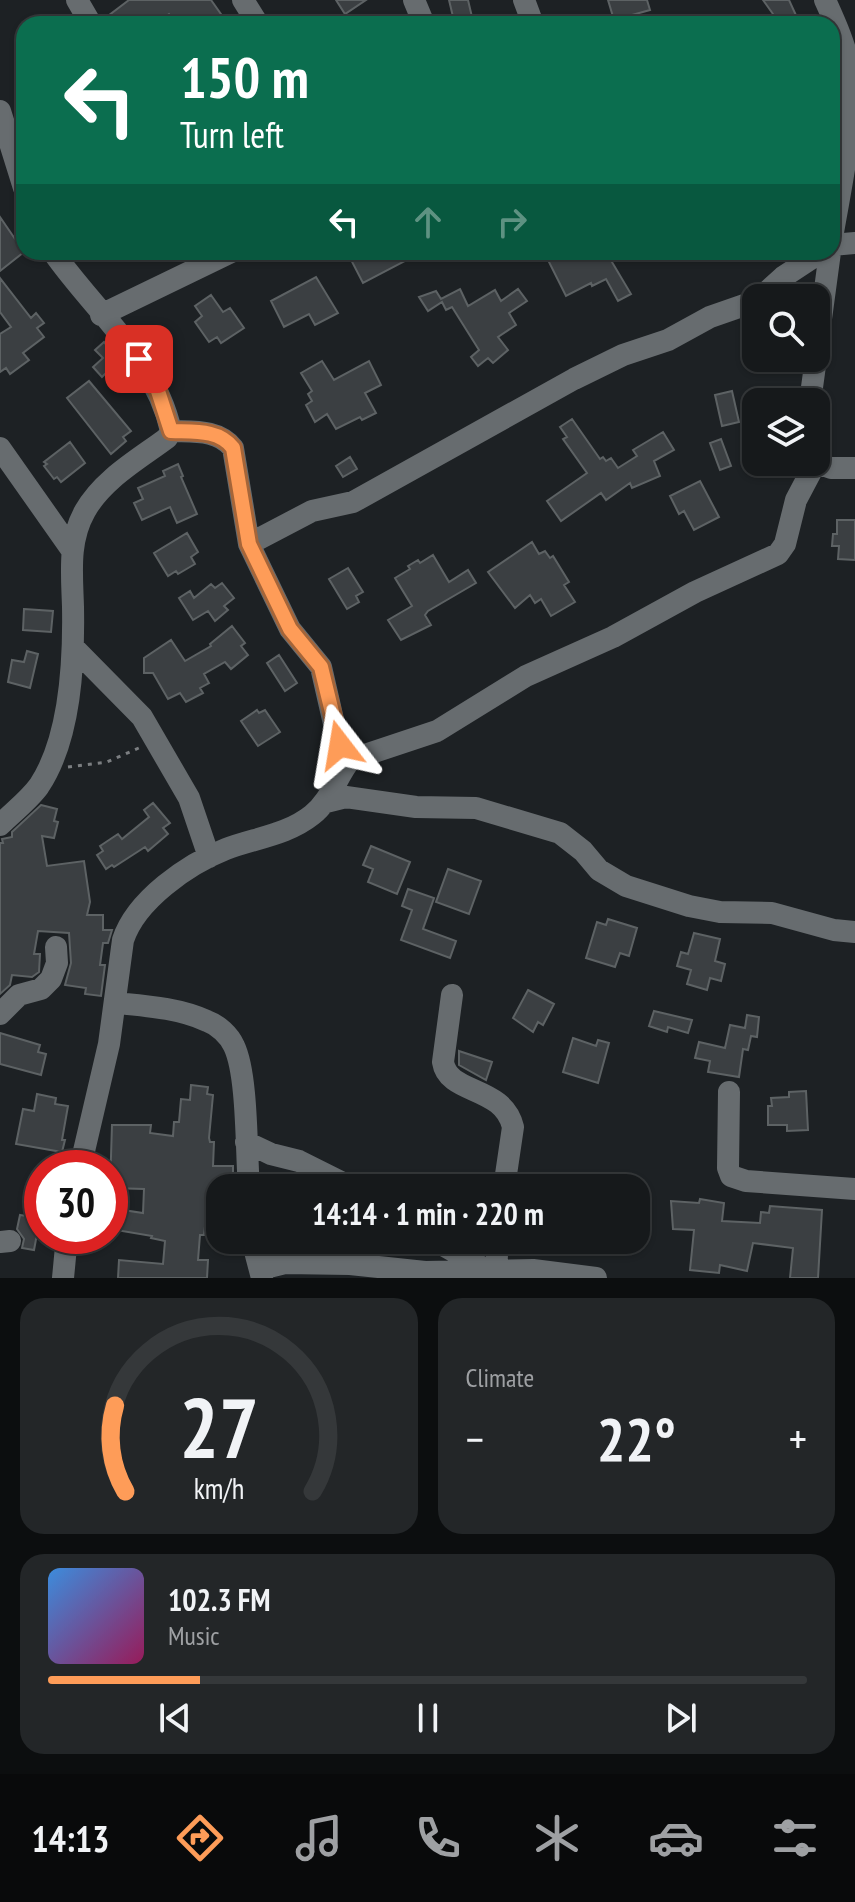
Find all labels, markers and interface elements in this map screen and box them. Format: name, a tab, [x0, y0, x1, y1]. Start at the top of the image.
text: 150 m	[180, 41, 309, 113]
icon: left	[48, 48, 152, 152]
text: Turn left	[180, 111, 284, 158]
icon: left	[322, 200, 366, 244]
icon: ahead	[406, 200, 450, 244]
icon: right	[490, 200, 534, 244]
map controls	[742, 284, 830, 476]
button: search	[742, 284, 830, 372]
pin	[105, 325, 173, 393]
icon: arrive	[117, 337, 161, 381]
button: layers	[742, 388, 830, 476]
position arrow	[298, 703, 382, 787]
speed limit sign: 30	[24, 1150, 128, 1254]
text: 14:14 · 1 min · 220 m	[312, 1194, 544, 1233]
text: Climate	[466, 1361, 534, 1394]
text: 27	[179, 1373, 259, 1481]
text: 22°	[597, 1400, 676, 1478]
text: −	[466, 1410, 484, 1467]
text: +	[789, 1410, 807, 1467]
text: km/h	[193, 1470, 244, 1507]
text: 102.3 FM	[168, 1580, 270, 1619]
text: Music	[168, 1619, 220, 1652]
icon: previous	[153, 1696, 197, 1740]
icon: pause	[406, 1696, 450, 1740]
icon: next	[659, 1696, 703, 1740]
icon: directions	[172, 1810, 228, 1866]
icon: music	[291, 1810, 347, 1866]
icon: phone	[410, 1810, 466, 1866]
icon: climate	[529, 1810, 585, 1866]
icon: car	[648, 1810, 704, 1866]
icon: filters	[767, 1810, 823, 1866]
text: 14:13	[32, 1815, 109, 1862]

